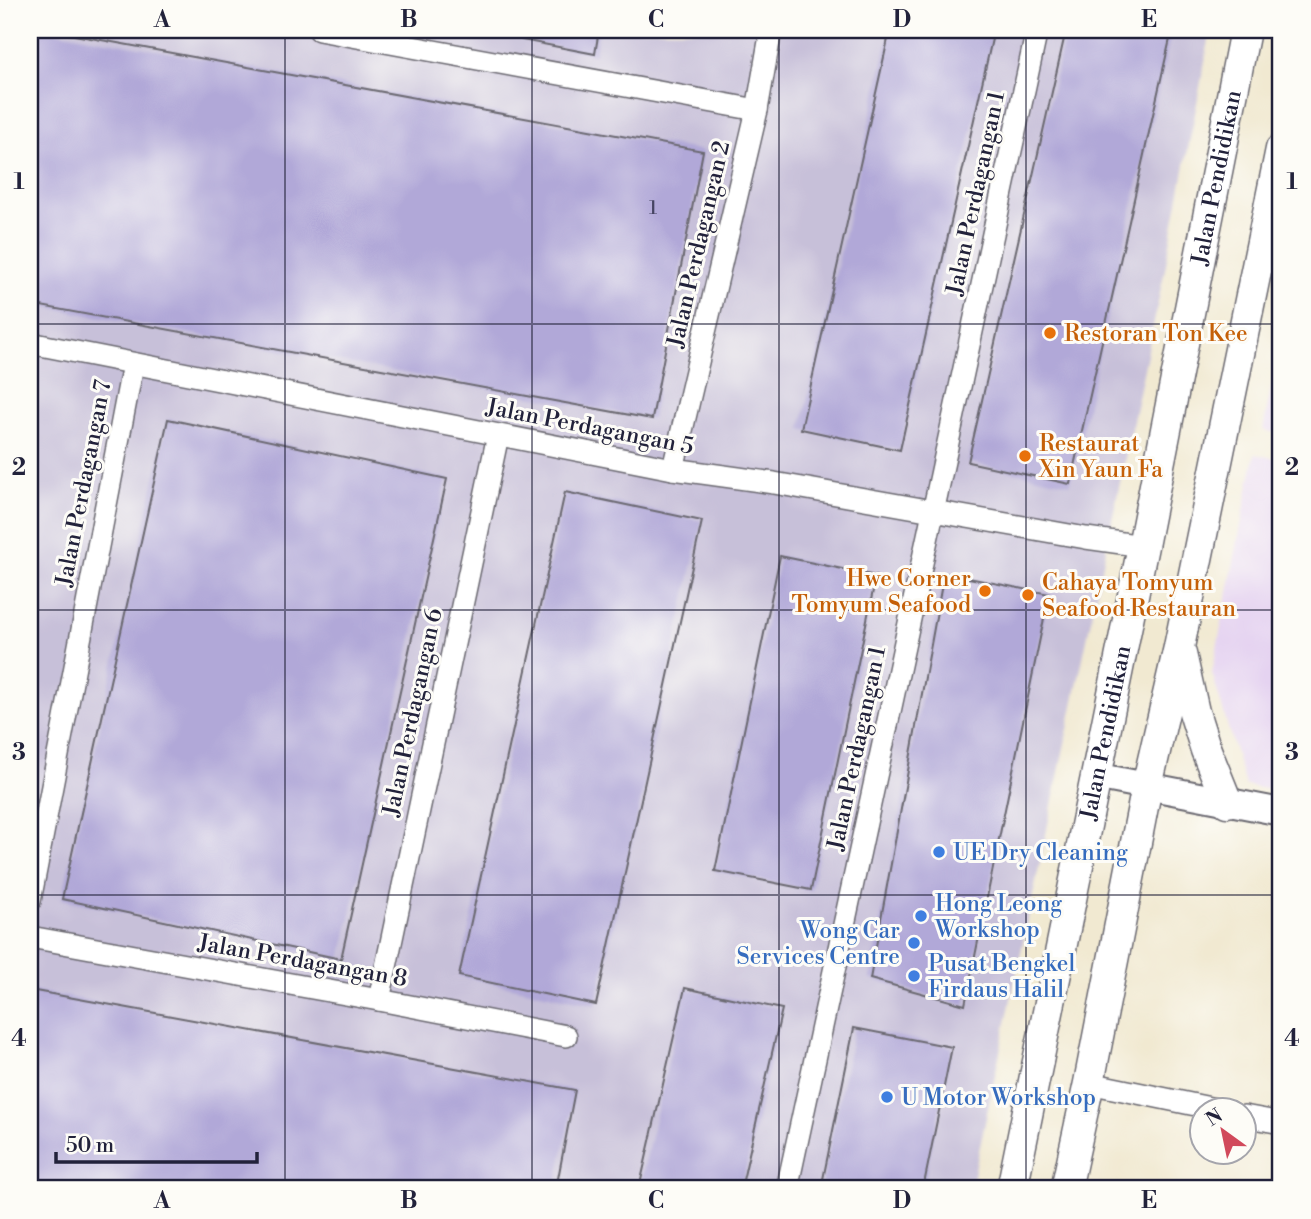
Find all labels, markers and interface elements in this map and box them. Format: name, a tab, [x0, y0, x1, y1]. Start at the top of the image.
text: A	[153, 6, 171, 34]
text: B	[400, 6, 418, 34]
text: C	[648, 6, 664, 34]
text: D	[893, 6, 911, 34]
text: E	[1141, 6, 1157, 34]
street label: Jalan Pendidikan	[1186, 88, 1248, 268]
street label: Jalan Perdagangan 1	[940, 89, 1011, 299]
street label: Jalan Perdagangan 2	[661, 138, 736, 351]
text: 1	[13, 168, 25, 196]
text: 1	[1286, 168, 1298, 196]
house number: 1	[649, 196, 657, 220]
place label: Restoran Ton Kee	[1064, 320, 1248, 348]
marker: Restoran Ton Kee	[1042, 325, 1058, 341]
street label: Jalan Perdagangan 7	[50, 377, 118, 590]
street label: Jalan Perdagangan 5	[483, 393, 696, 461]
place label: Restaurat Xin Yaun Fa	[1038, 430, 1163, 484]
marker: Restaurat Xin Yaun Fa	[1017, 448, 1033, 464]
text: 2	[12, 454, 26, 482]
text: 2	[1285, 454, 1299, 482]
place label: Hwe Corner Tomyum Seafood	[792, 565, 971, 619]
place label: Cahaya Tomyum Seafood Restauran	[1042, 569, 1236, 623]
marker: Hwe Corner Tomyum Seafood	[977, 583, 993, 599]
marker: Cahaya Tomyum Seafood Restauran	[1020, 587, 1036, 603]
street label: Jalan Perdagangan 6	[377, 606, 449, 820]
street label: Jalan Pendidikan	[1074, 643, 1137, 823]
street label: Jalan Perdagangan 1	[821, 644, 892, 854]
text: 3	[12, 739, 26, 767]
text: 3	[1285, 739, 1299, 767]
place label: UE Dry Cleaning	[953, 839, 1128, 867]
marker: UE Dry Cleaning	[931, 844, 947, 860]
place label: Hong Leong Workshop	[934, 890, 1062, 944]
marker: Hong Leong Workshop	[913, 908, 929, 924]
place label: Wong Car Services Centre	[737, 917, 900, 971]
street label: Jalan Perdagangan 8	[195, 929, 410, 993]
marker: Wong Car Services Centre	[906, 935, 922, 951]
place label: Pusat Bengkel Firdaus Halil	[928, 950, 1075, 1004]
marker: Pusat Bengkel Firdaus Halil	[906, 968, 922, 984]
text: 4	[11, 1025, 27, 1053]
text: 4	[1284, 1025, 1300, 1053]
place label: U Motor Workshop	[901, 1084, 1096, 1112]
marker: U Motor Workshop	[879, 1089, 895, 1105]
north arrow	[1188, 1096, 1258, 1166]
text: N	[1201, 1103, 1227, 1132]
scale bar	[56, 1121, 257, 1165]
text: 50 m	[66, 1133, 114, 1159]
text: A	[153, 1187, 171, 1215]
text: B	[400, 1187, 418, 1215]
text: C	[648, 1187, 664, 1215]
text: D	[893, 1187, 911, 1215]
text: E	[1141, 1187, 1157, 1215]

